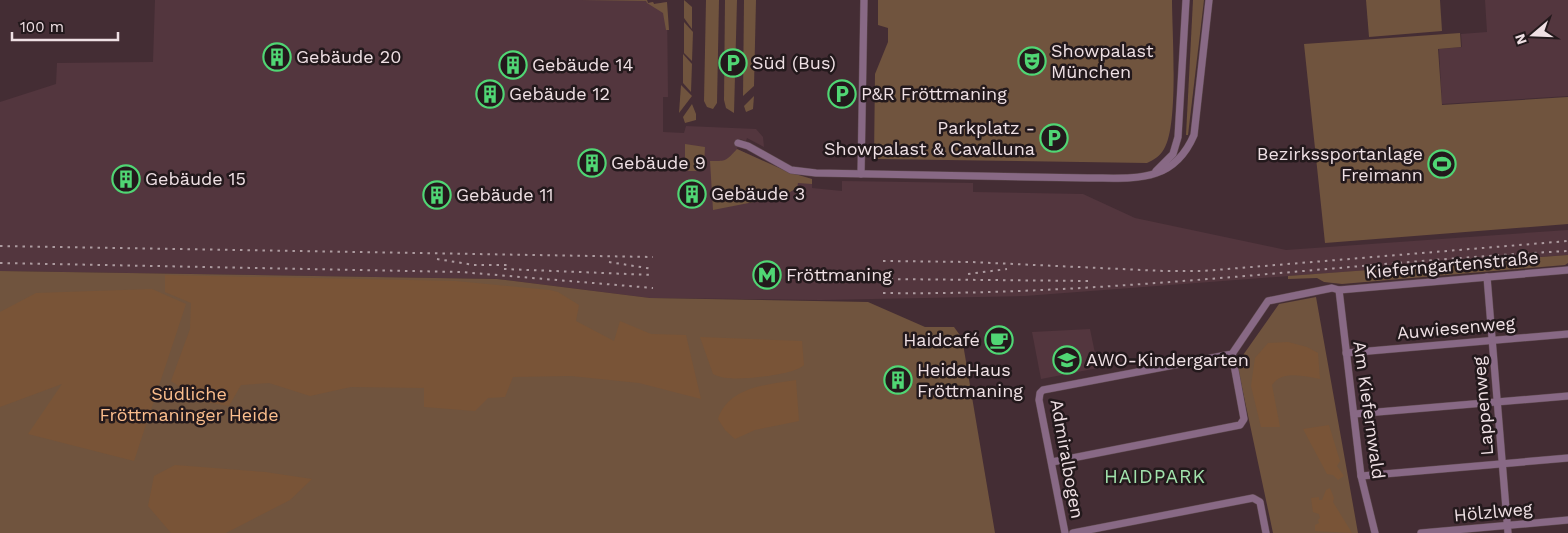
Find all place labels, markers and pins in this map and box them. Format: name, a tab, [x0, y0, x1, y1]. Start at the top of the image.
place label: Showpalast München	[1051, 40, 1154, 82]
building icon: Gebäude 20	[262, 42, 292, 72]
place label: Gebäude 20	[296, 46, 402, 67]
theatre icon: Showpalast München	[1017, 46, 1047, 76]
parking icon: Süd (Bus)	[718, 48, 748, 78]
building icon: Gebäude 14	[498, 50, 528, 80]
place label: Süd (Bus)	[752, 52, 836, 73]
place label: Gebäude 14	[532, 54, 633, 75]
building icon: Gebäude 12	[475, 79, 505, 109]
parking icon: P&R Fröttmaning	[827, 79, 857, 109]
place label: Gebäude 12	[509, 83, 610, 104]
place label: P&R Fröttmaning	[861, 83, 1007, 104]
place label: Parkplatz - Showpalast & Cavalluna	[824, 117, 1035, 159]
parking icon: Parkplatz - Showpalast & Cavalluna	[1039, 123, 1069, 153]
place label: Bezirkssportanlage Freimann	[1257, 143, 1423, 185]
building icon: Gebäude 9	[577, 148, 607, 178]
sports icon: Bezirkssportanlage Freimann	[1427, 149, 1457, 179]
place label: Gebäude 9	[611, 152, 706, 173]
building icon: Gebäude 15	[111, 164, 141, 194]
place label: Gebäude 15	[145, 168, 246, 189]
building icon: Gebäude 3	[677, 179, 707, 209]
building icon: Gebäude 11	[422, 180, 452, 210]
place label: Gebäude 3	[711, 183, 805, 204]
place label: Gebäude 11	[456, 184, 554, 205]
metro station icon: Fröttmaning	[752, 260, 782, 290]
place label: Fröttmaning	[786, 264, 892, 285]
cafe icon: Haidcafé	[984, 325, 1014, 355]
place label: Haidcafé	[903, 329, 980, 350]
school or university icon: AWO-Kindergarten	[1052, 345, 1082, 375]
place label: AWO-Kindergarten	[1086, 349, 1249, 370]
place label: HeideHaus Fröttmaning	[917, 359, 1023, 401]
building icon: HeideHaus Fröttmaning	[883, 365, 913, 395]

